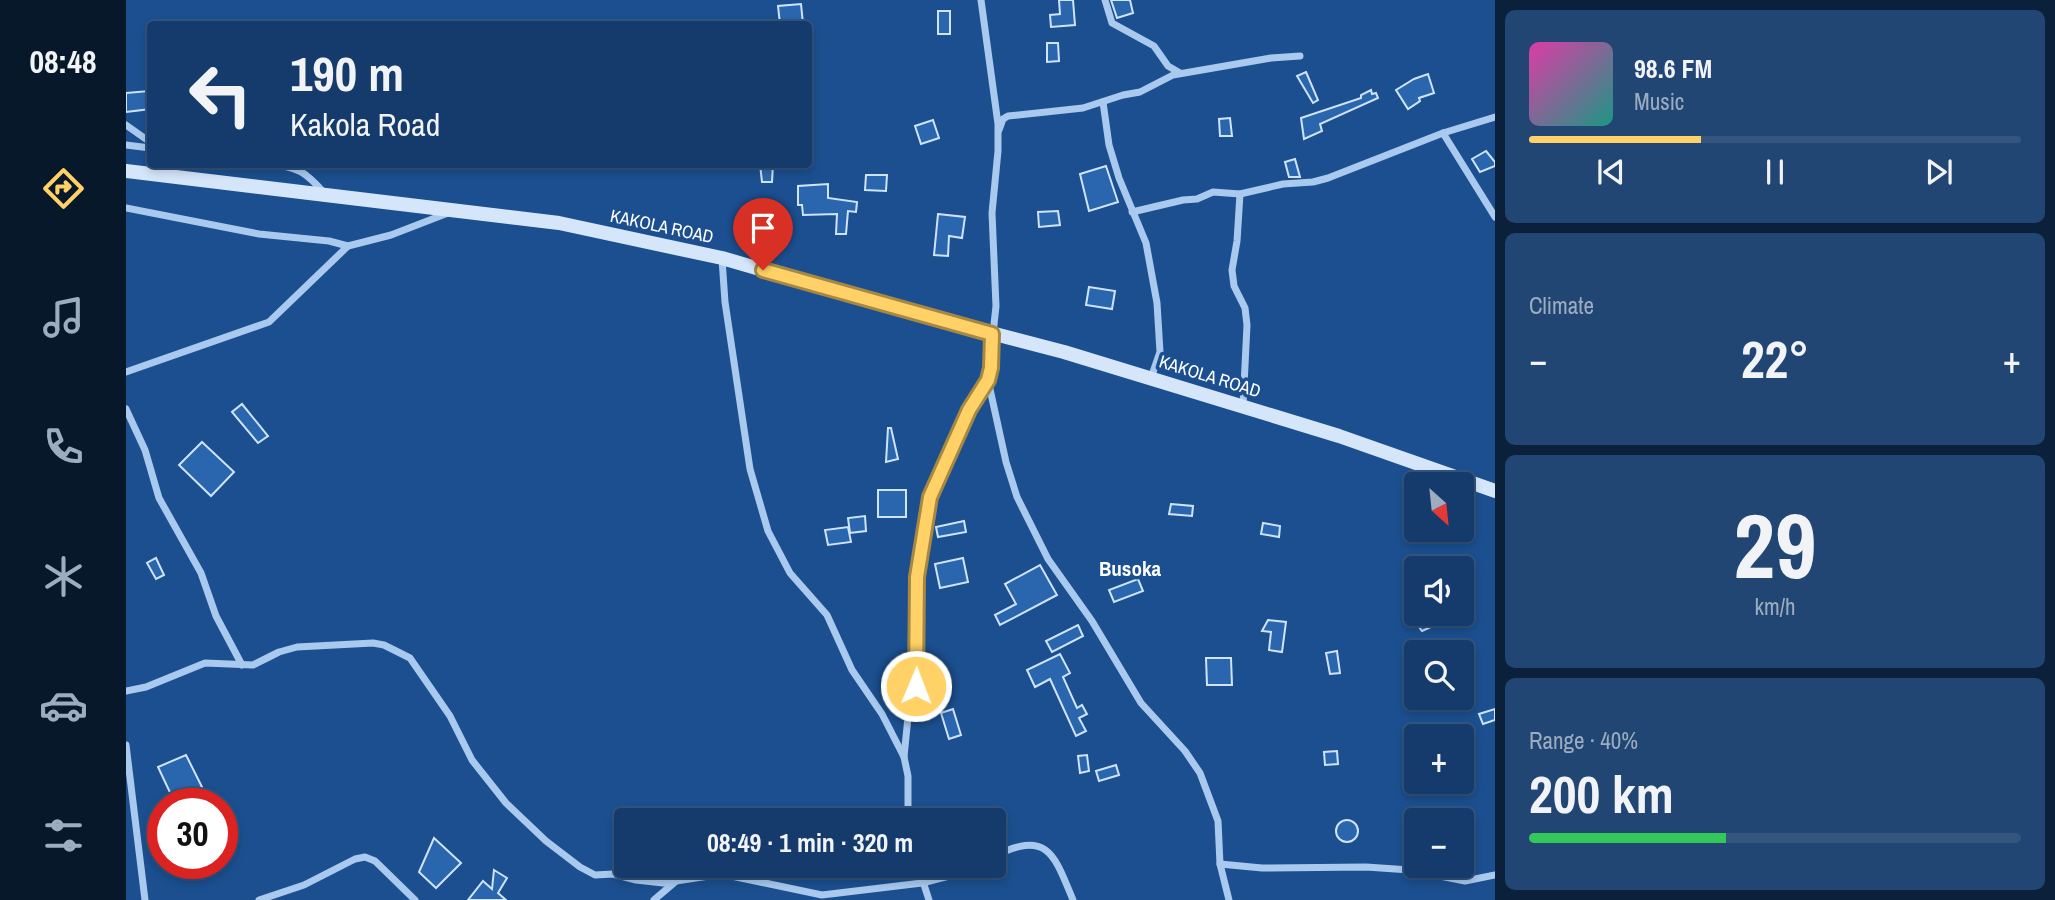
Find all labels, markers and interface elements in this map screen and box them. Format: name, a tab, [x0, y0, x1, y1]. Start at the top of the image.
text: 08:48	[29, 40, 97, 83]
text: 190 m	[290, 40, 404, 106]
icon: left	[175, 49, 266, 140]
text: 98.6 FM	[1634, 51, 1712, 86]
text: Music	[1634, 86, 1684, 117]
text: Kakola Road	[290, 103, 440, 146]
icon: previous	[1592, 153, 1630, 191]
icon: pause	[1756, 153, 1794, 191]
icon: next	[1920, 153, 1958, 191]
icon: directions	[39, 164, 88, 213]
pin	[733, 198, 793, 270]
street label: KAKOLA ROAD	[608, 203, 716, 249]
icon: arrive	[744, 209, 782, 247]
text: Climate	[1529, 290, 1594, 321]
icon: music	[39, 293, 88, 342]
text: 22°	[1741, 324, 1809, 394]
text: −	[1529, 334, 1547, 385]
text: +	[2003, 334, 2021, 385]
street label: KAKOLA ROAD	[1156, 349, 1264, 403]
icon: phone	[39, 422, 88, 471]
north arrow	[1404, 472, 1474, 542]
map controls	[1404, 472, 1474, 878]
text: 29	[1734, 484, 1817, 606]
icon: climate	[39, 552, 88, 601]
district label: Busoka	[1099, 554, 1162, 583]
button: sound	[1404, 556, 1474, 626]
text: km/h	[1755, 591, 1795, 622]
button: search	[1404, 640, 1474, 710]
position arrow	[879, 649, 953, 723]
icon: car	[39, 681, 88, 730]
button: +	[1404, 724, 1474, 794]
text: Range · 40%	[1529, 725, 1638, 756]
text: 200 km	[1529, 759, 1674, 829]
speed limit sign: 30	[147, 788, 238, 879]
button: −	[1404, 808, 1474, 878]
icon: filters	[39, 811, 88, 860]
text: 08:49 · 1 min · 320 m	[707, 825, 913, 860]

